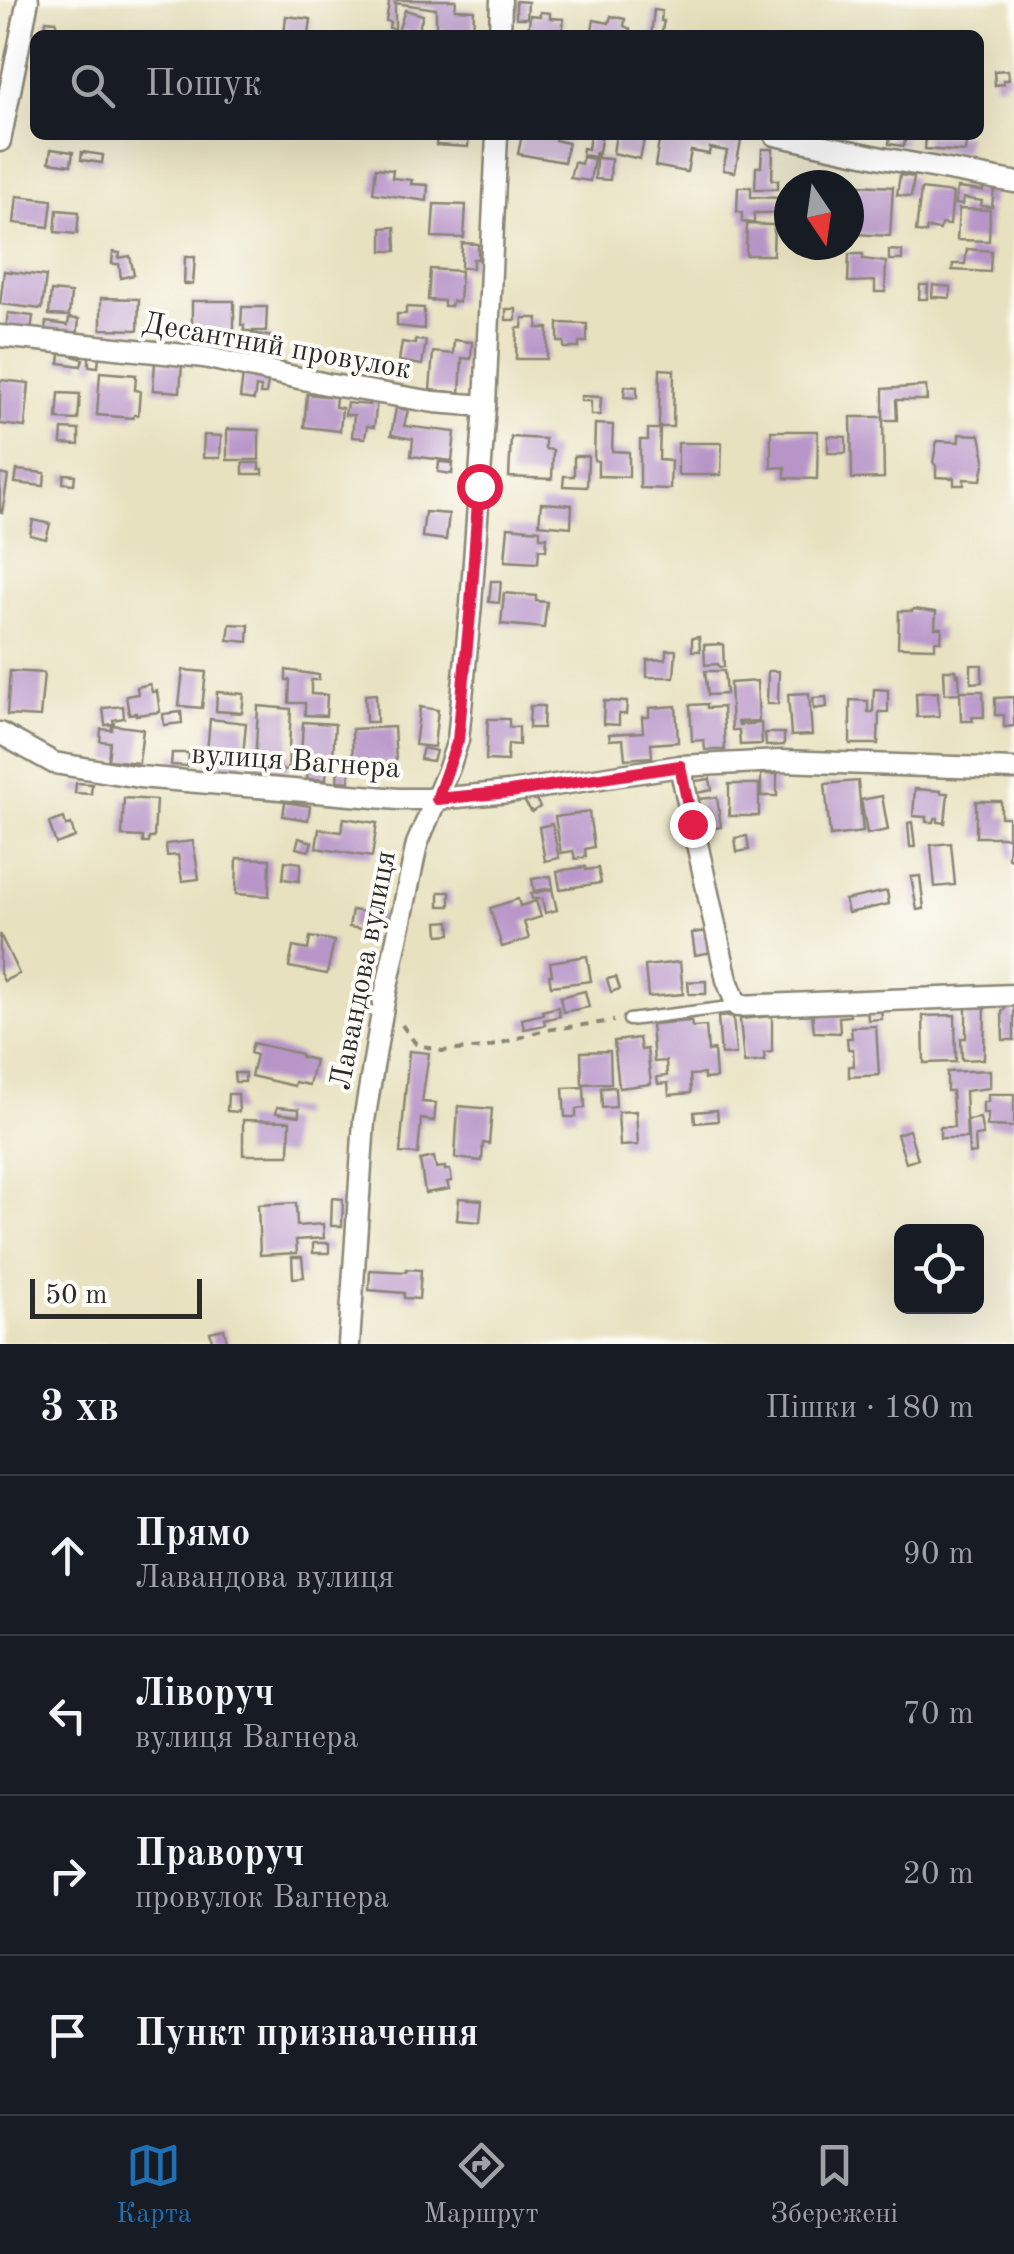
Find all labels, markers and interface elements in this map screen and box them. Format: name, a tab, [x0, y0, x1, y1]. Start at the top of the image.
search box	[30, 30, 984, 140]
icon: search	[65, 58, 120, 113]
text: Пошук	[145, 66, 262, 104]
north arrow	[774, 170, 864, 260]
street label: Десантний провулок	[140, 309, 413, 385]
route start	[457, 464, 503, 510]
street label: вулиця Вагнера	[190, 740, 402, 784]
route end	[670, 802, 716, 848]
street label: Лавандова вулиця	[326, 848, 402, 1092]
map controls	[894, 1224, 984, 1314]
button: locate	[894, 1224, 984, 1314]
scale bar	[30, 1274, 202, 1318]
text: 50 m	[45, 1282, 108, 1310]
text: 3 хв	[40, 1388, 119, 1430]
text: Пішки · 180 m	[766, 1393, 974, 1425]
text: Прямо	[135, 1516, 250, 1554]
icon: ahead	[40, 1528, 95, 1583]
text: 90 m	[903, 1539, 974, 1571]
text: Лавандова вулиця	[135, 1563, 394, 1595]
text: Ліворуч	[135, 1676, 274, 1714]
icon: left	[40, 1688, 95, 1743]
text: 70 m	[903, 1699, 974, 1731]
text: вулиця Вагнера	[135, 1723, 359, 1755]
text: Праворуч	[135, 1836, 304, 1874]
icon: right	[40, 1848, 95, 1903]
text: 20 m	[903, 1859, 974, 1891]
text: провулок Вагнера	[135, 1883, 389, 1915]
icon: arrive	[40, 2008, 95, 2063]
text: Пункт призначення	[135, 2016, 479, 2054]
tab: Карта	[116, 2138, 192, 2233]
tab: Маршрут	[424, 2138, 539, 2233]
tab: Збережені	[771, 2138, 898, 2233]

